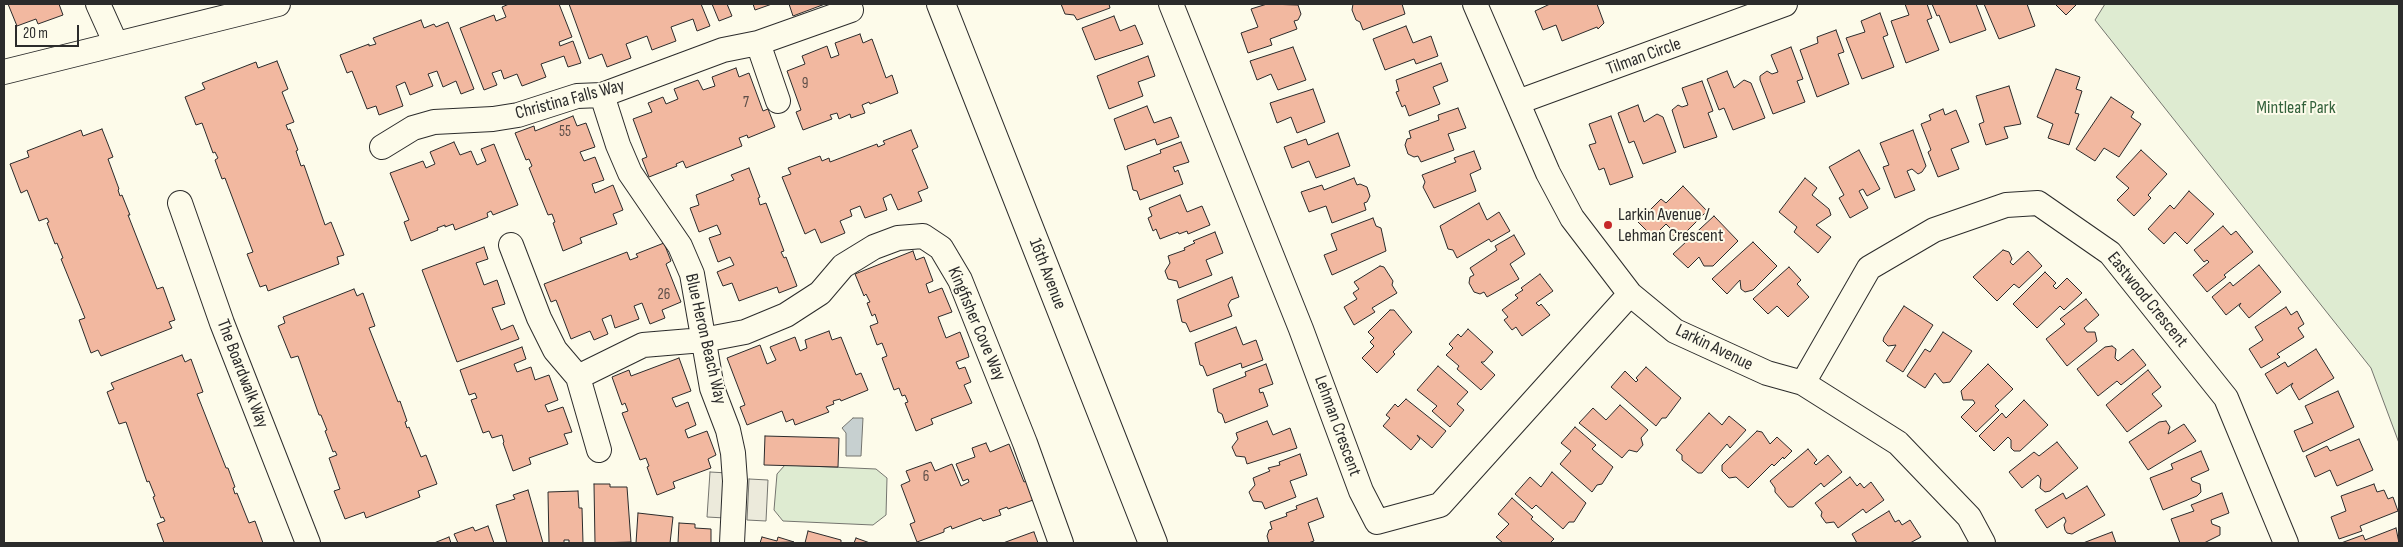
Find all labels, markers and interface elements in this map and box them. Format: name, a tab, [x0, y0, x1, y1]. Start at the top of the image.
scale bar	[18, 15, 81, 47]
text: 20 m	[23, 24, 48, 43]
street label: Tilman Circle	[1604, 34, 1684, 80]
street label: Christina Falls Way	[513, 75, 627, 125]
house number: 9	[802, 75, 808, 93]
house number: 7	[743, 94, 749, 112]
park label: Mintleaf Park	[2256, 97, 2336, 119]
house number: 55	[559, 123, 571, 141]
place label: Larkin Avenue / Lehman Crescent	[1618, 204, 1723, 246]
marker: Larkin Avenue / Lehman Crescent	[1602, 219, 1614, 231]
street label: 16th Avenue	[1024, 235, 1070, 313]
street label: Eastwood Crescent	[2102, 248, 2192, 352]
street label: Kingfisher Cove Way	[942, 264, 1010, 384]
street label: Blue Heron Beach Way	[679, 272, 731, 406]
house number: 26	[658, 286, 670, 304]
street label: The Boardwalk Way	[211, 317, 273, 431]
street label: Larkin Avenue	[1672, 320, 1756, 376]
street label: Lehman Crescent	[1309, 373, 1365, 479]
house number: 6	[923, 468, 929, 486]

